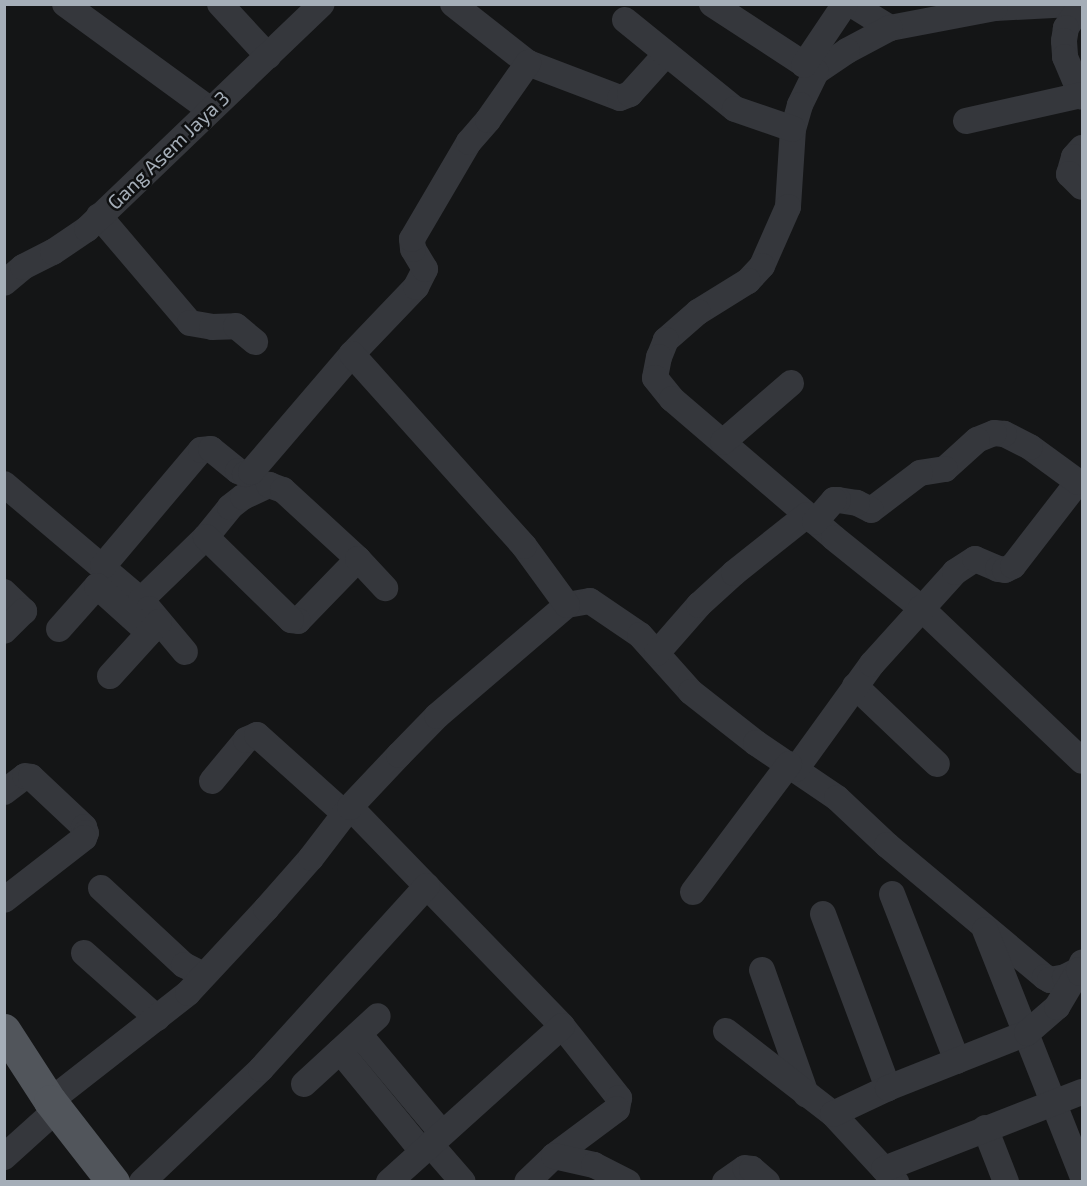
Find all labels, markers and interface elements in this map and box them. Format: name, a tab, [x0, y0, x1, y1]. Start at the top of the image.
street label: Gang Asem Jaya 3	[102, 85, 234, 215]

